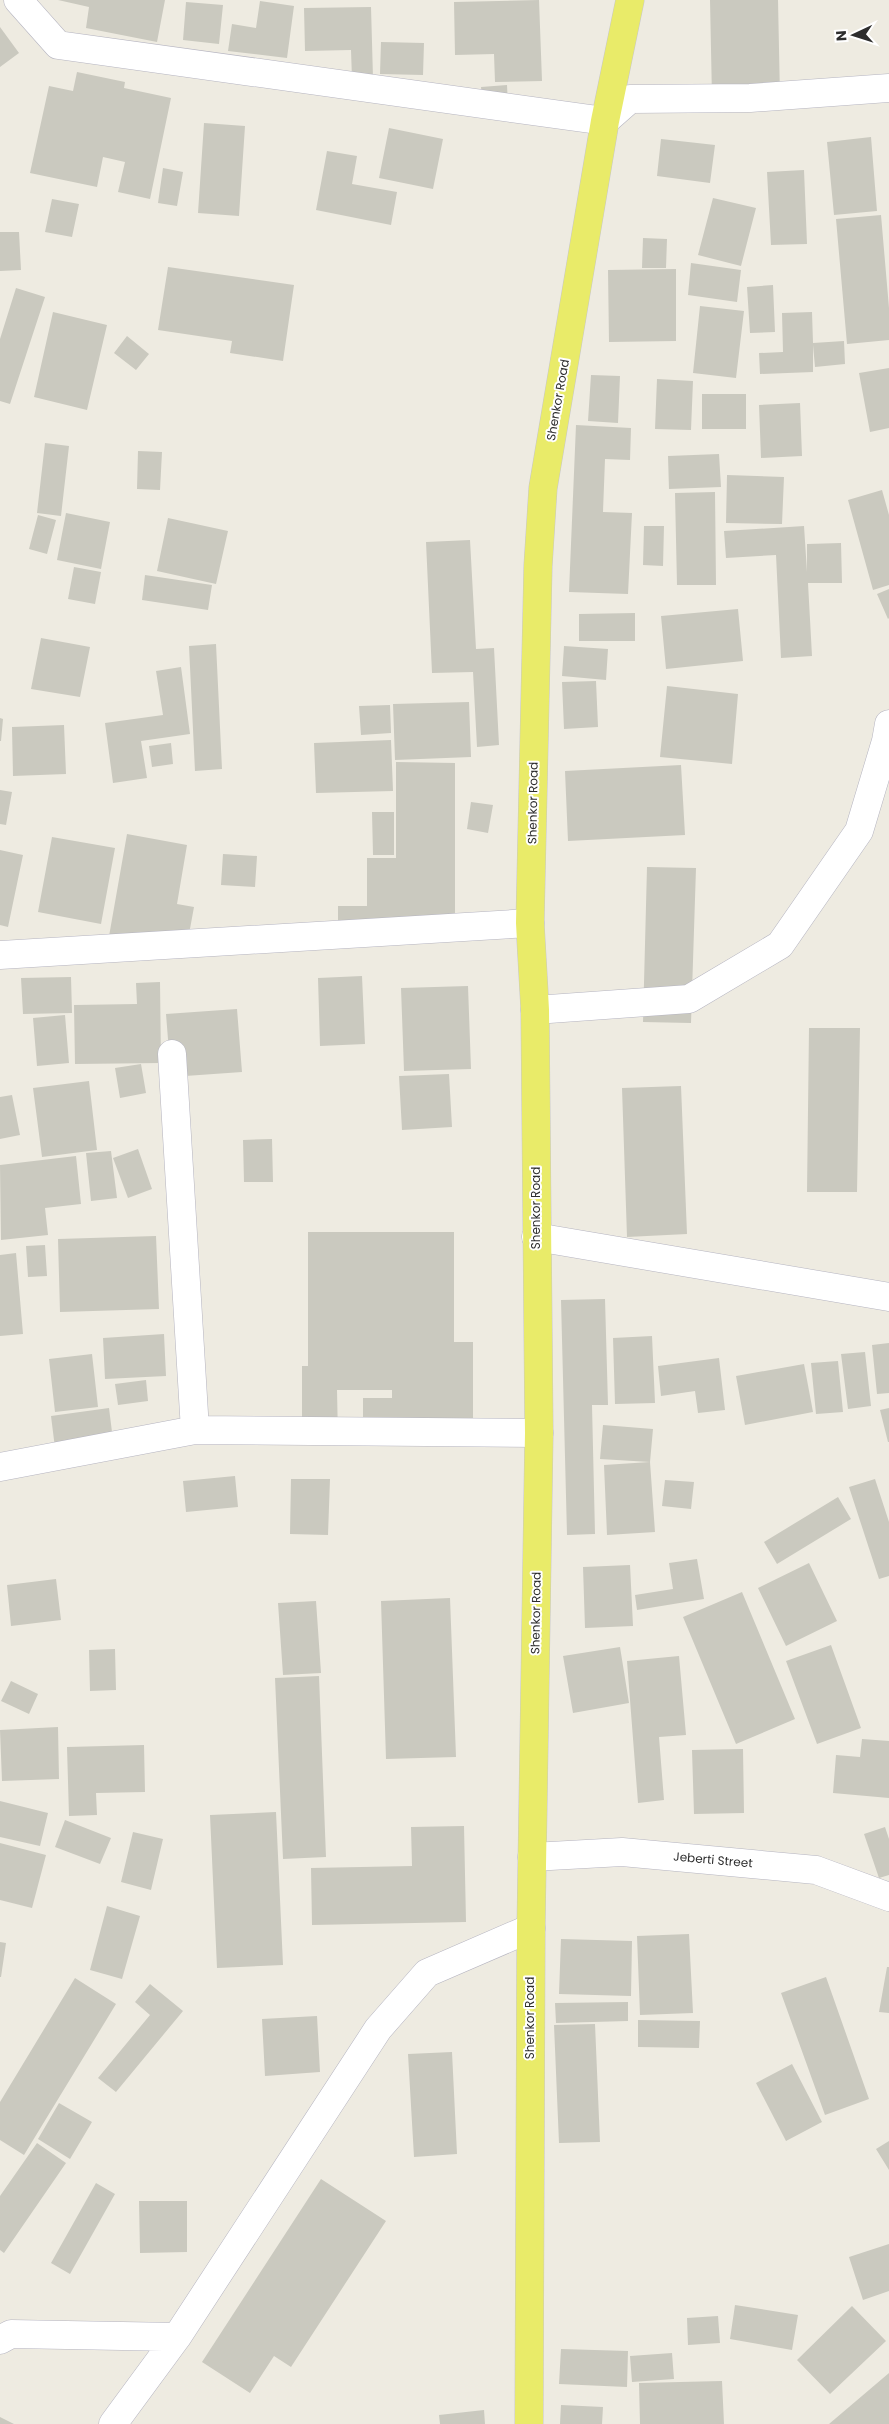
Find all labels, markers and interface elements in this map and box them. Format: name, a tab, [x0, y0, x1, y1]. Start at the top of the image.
north arrow	[829, 10, 879, 60]
text: N	[831, 30, 851, 42]
street label: Shenkor Road	[542, 358, 573, 442]
street label: Shenkor Road	[523, 762, 542, 844]
street label: Shenkor Road	[527, 1167, 544, 1249]
street label: Shenkor Road	[526, 1572, 545, 1654]
street label: Jeberti Street	[673, 1848, 753, 1871]
street label: Shenkor Road	[521, 1977, 538, 2059]

